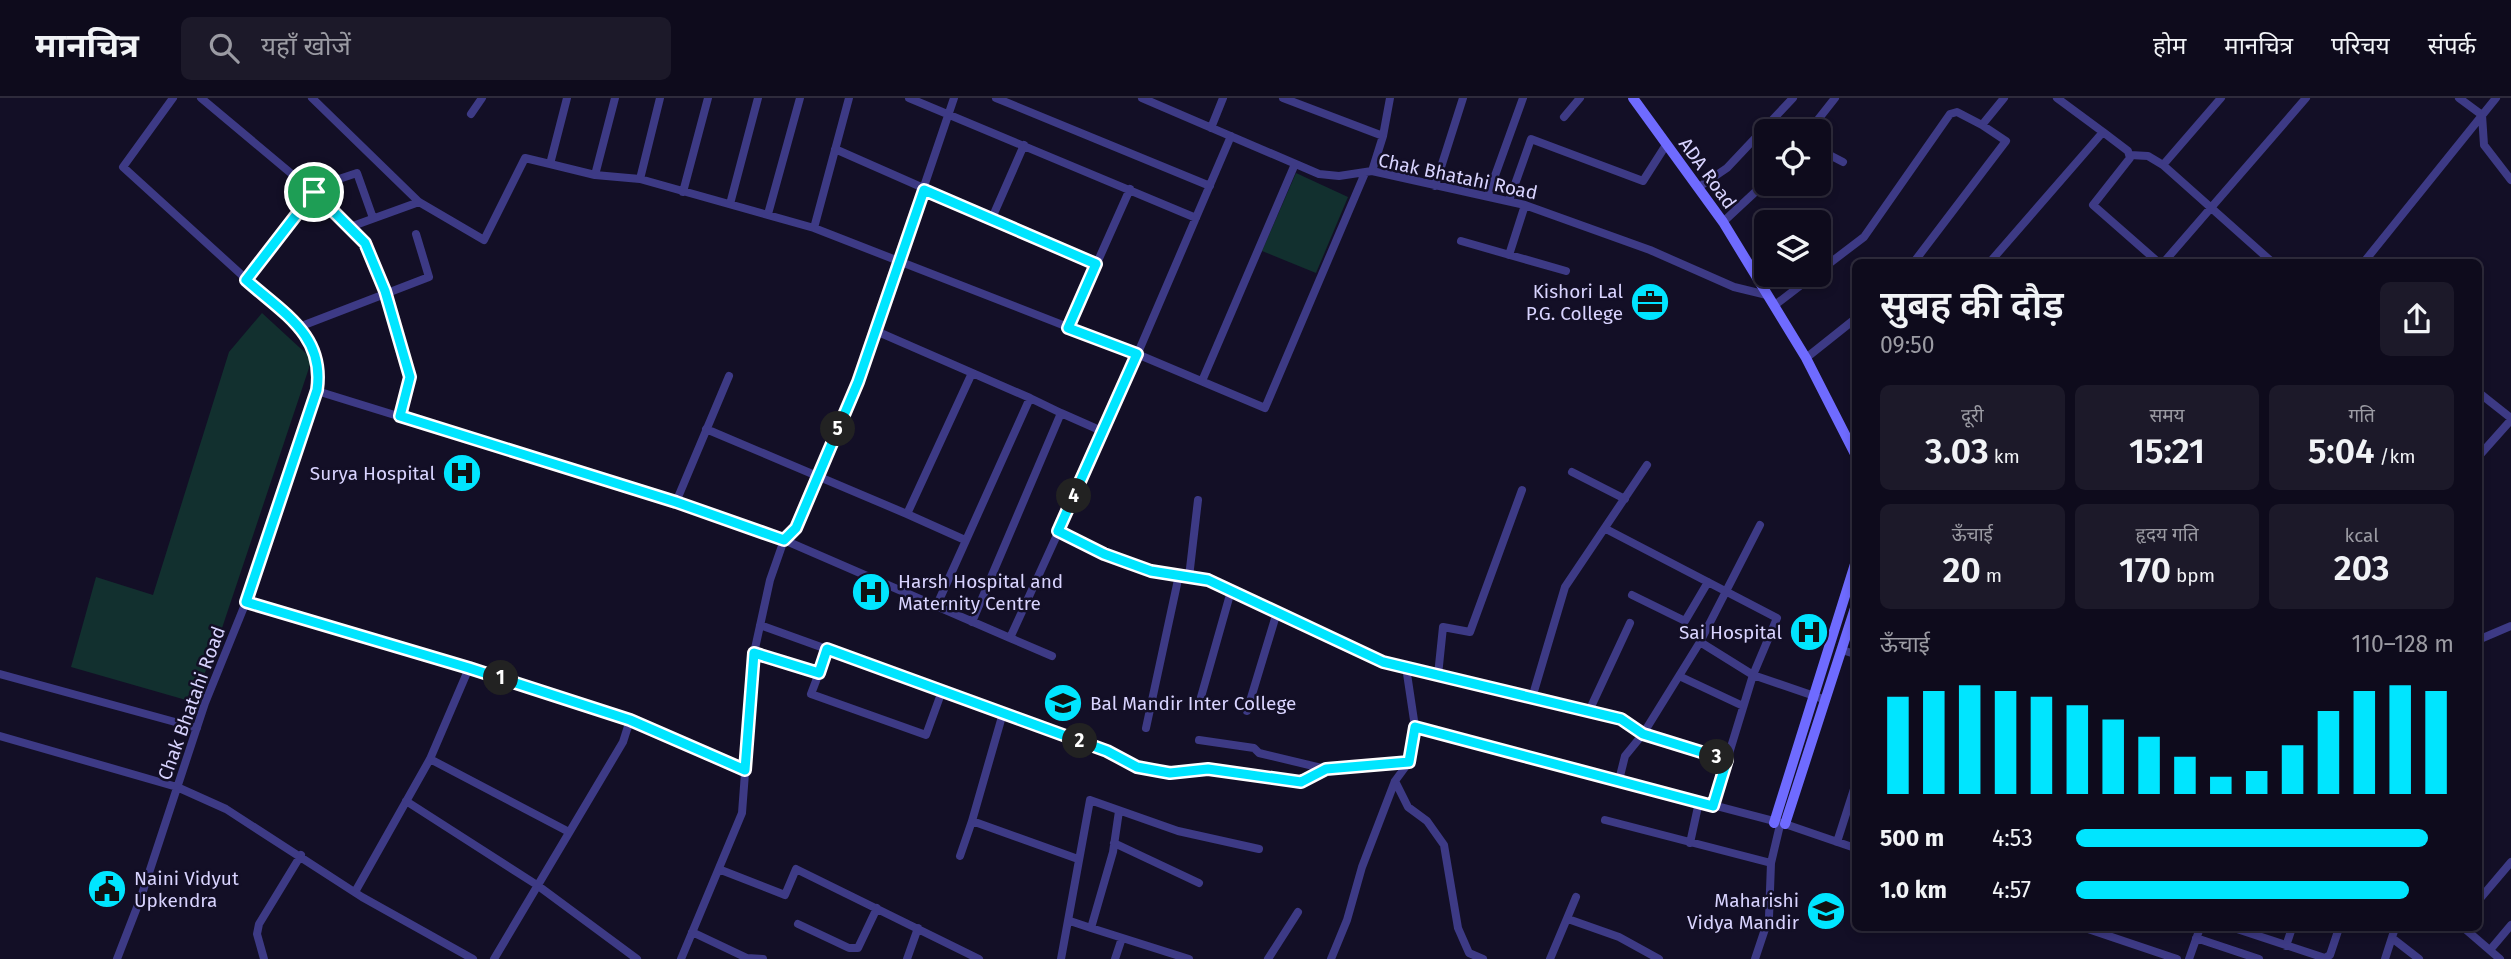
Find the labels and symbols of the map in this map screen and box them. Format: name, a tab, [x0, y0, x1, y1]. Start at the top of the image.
street label: ADA Road	[1674, 133, 1741, 213]
street label: Chak Bhatahi Road	[1376, 148, 1540, 205]
pin	[284, 162, 344, 222]
place label: Kishori Lal P.G. College	[1526, 280, 1623, 325]
office icon: Kishori Lal P.G. College	[1629, 281, 1671, 323]
pin: 5	[820, 412, 856, 446]
hospital icon: Surya Hospital	[441, 452, 483, 494]
place label: Surya Hospital	[310, 462, 435, 485]
pin: 4	[1056, 478, 1092, 514]
place label: Harsh Hospital and Maternity Centre	[898, 570, 1063, 615]
hospital icon: Harsh Hospital and Maternity Centre	[850, 571, 892, 613]
hospital icon: Sai Hospital	[1788, 611, 1830, 653]
place label: Sai Hospital	[1679, 621, 1782, 644]
street label: Chak Bhatahi Road	[153, 623, 230, 783]
pin: 1	[484, 660, 518, 696]
school or university icon: Bal Mandir Inter College	[1042, 682, 1084, 724]
place label: Bal Mandir Inter College	[1090, 692, 1296, 715]
pin: 2	[1062, 724, 1098, 758]
pin: 3	[1700, 740, 1734, 774]
place label: Naini Vidyut Upkendra	[134, 867, 239, 912]
public building icon: Naini Vidyut Upkendra	[86, 868, 128, 910]
place label: Maharishi Vidya Mandir	[1687, 889, 1800, 934]
school or university icon: Maharishi Vidya Mandir	[1805, 890, 1847, 932]

